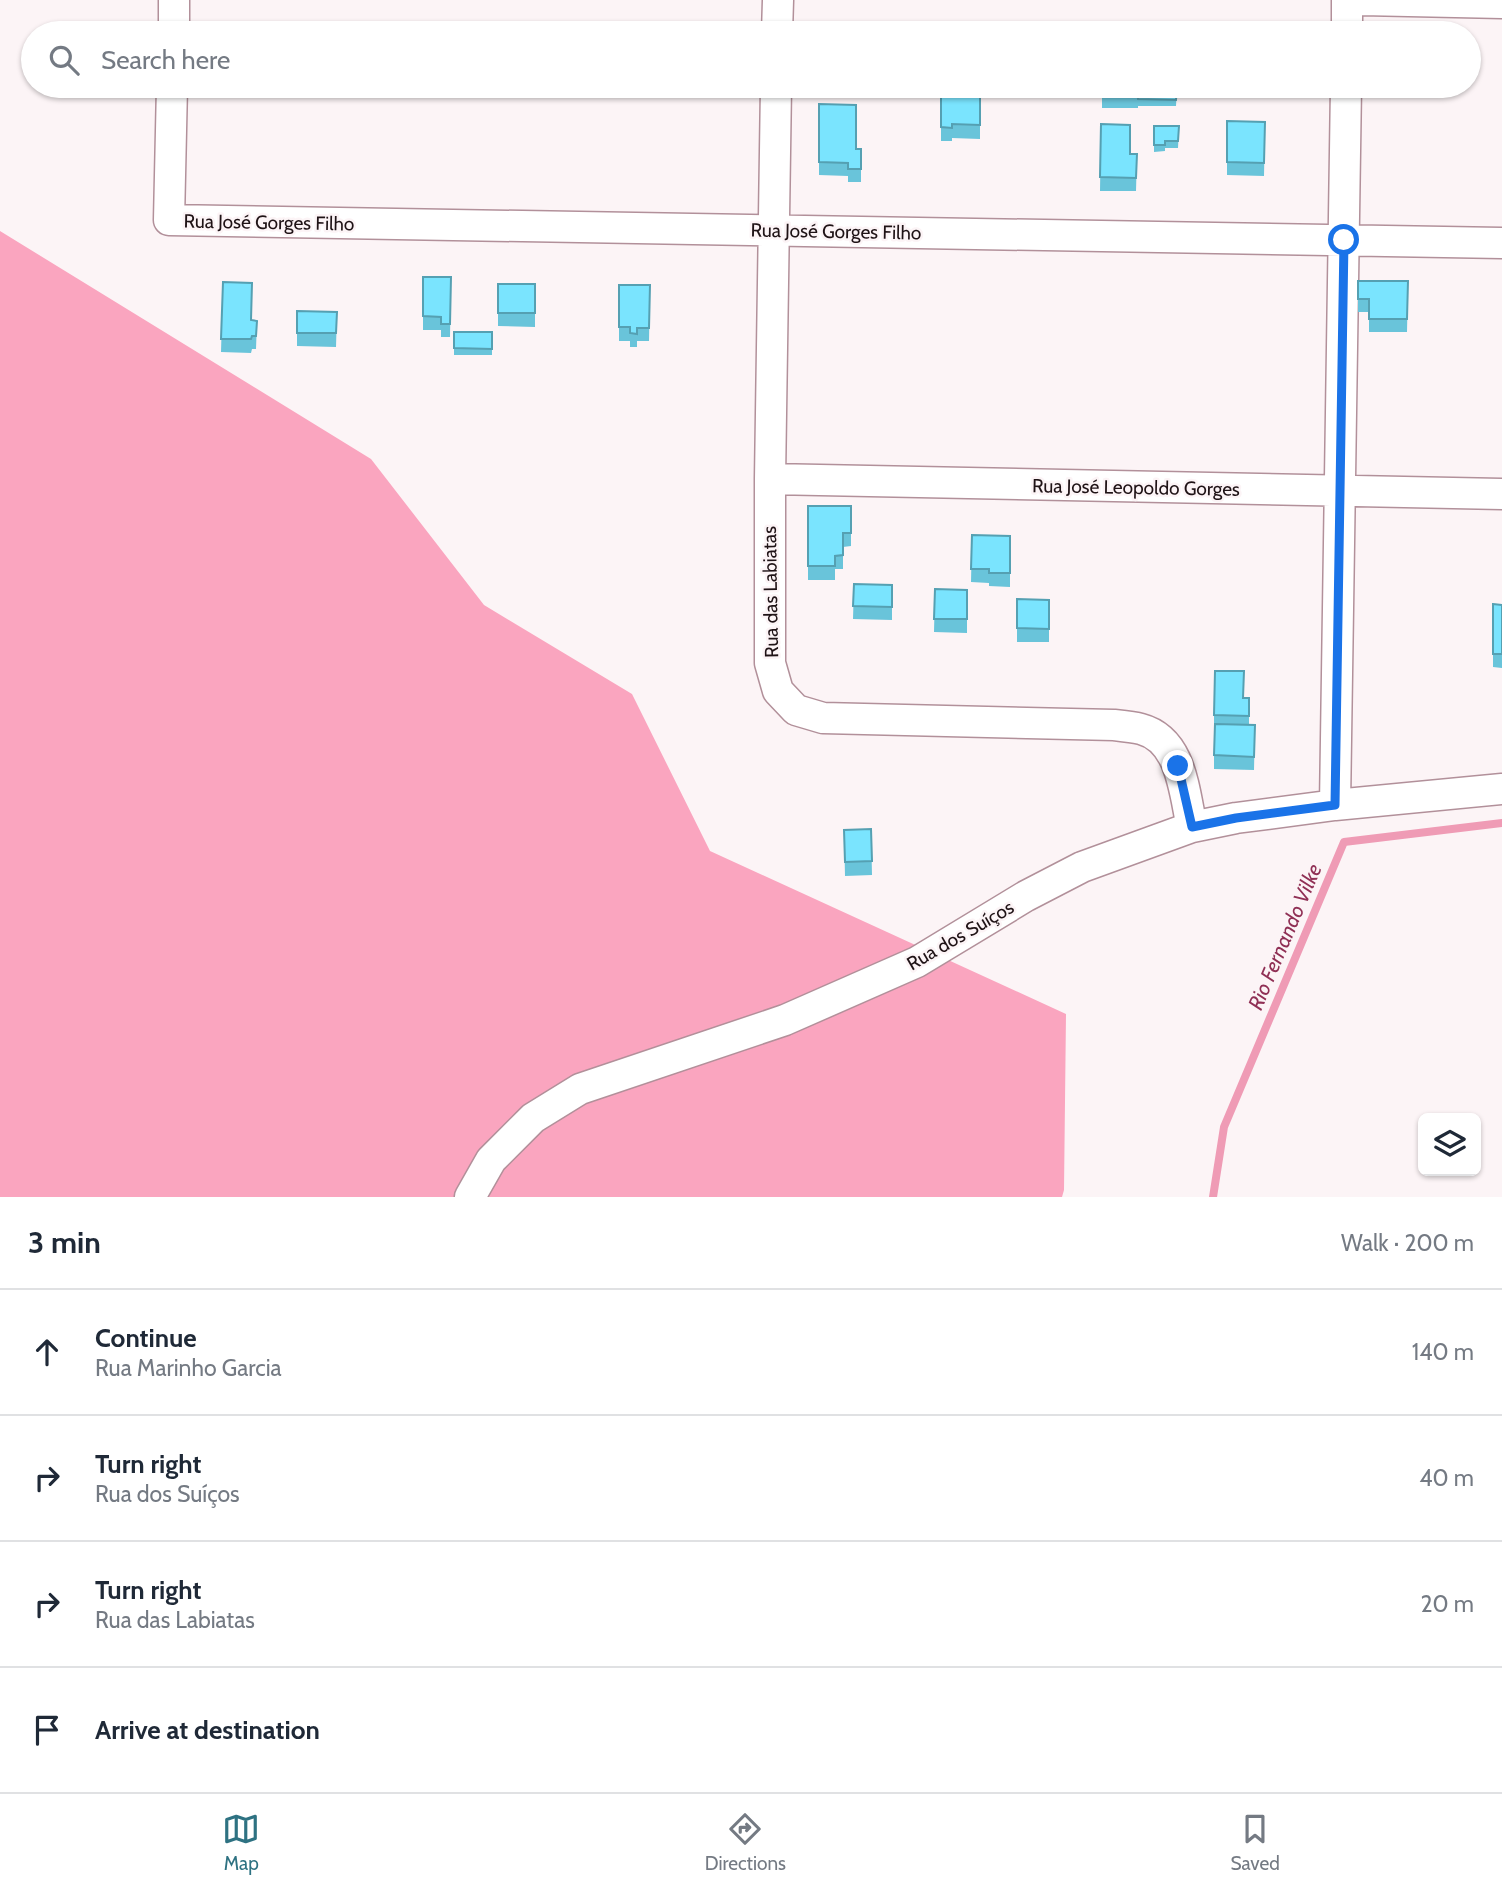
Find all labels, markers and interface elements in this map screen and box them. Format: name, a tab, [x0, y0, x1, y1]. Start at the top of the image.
search box	[21, 21, 1481, 98]
icon: search	[45, 41, 83, 79]
text: Search here	[101, 44, 230, 76]
street label: Rua José Gorges Filho	[183, 210, 355, 235]
street label: Rua José Gorges Filho	[750, 219, 922, 244]
route start	[1328, 224, 1359, 255]
street label: Rua José Leopoldo Gorges	[1032, 474, 1240, 501]
street label: Rua das Labiatas	[758, 526, 783, 658]
route end	[1162, 750, 1193, 781]
water label: Rio Fernando Vilke	[1243, 860, 1327, 1013]
street label: Rua dos Suíços	[903, 896, 1018, 975]
map controls	[1418, 1113, 1481, 1176]
button: layers	[1418, 1113, 1481, 1176]
text: 3 min	[28, 1224, 101, 1261]
text: Walk · 200 m	[1341, 1229, 1474, 1257]
text: Continue	[95, 1322, 197, 1354]
icon: ahead	[28, 1333, 66, 1371]
text: 140 m	[1412, 1338, 1474, 1366]
text: Rua Marinho Garcia	[95, 1354, 282, 1382]
text: Turn right	[95, 1448, 201, 1480]
icon: right	[28, 1459, 66, 1497]
text: 40 m	[1419, 1464, 1474, 1492]
text: Rua dos Suíços	[95, 1480, 240, 1508]
text: Turn right	[95, 1574, 201, 1606]
icon: right	[28, 1585, 66, 1623]
text: 20 m	[1421, 1590, 1474, 1618]
text: Rua das Labiatas	[95, 1606, 255, 1634]
icon: arrive	[28, 1711, 66, 1749]
text: Arrive at destination	[95, 1714, 320, 1746]
tab: Map	[222, 1810, 260, 1875]
tab: Directions	[705, 1810, 786, 1875]
tab: Saved	[1230, 1810, 1280, 1875]

